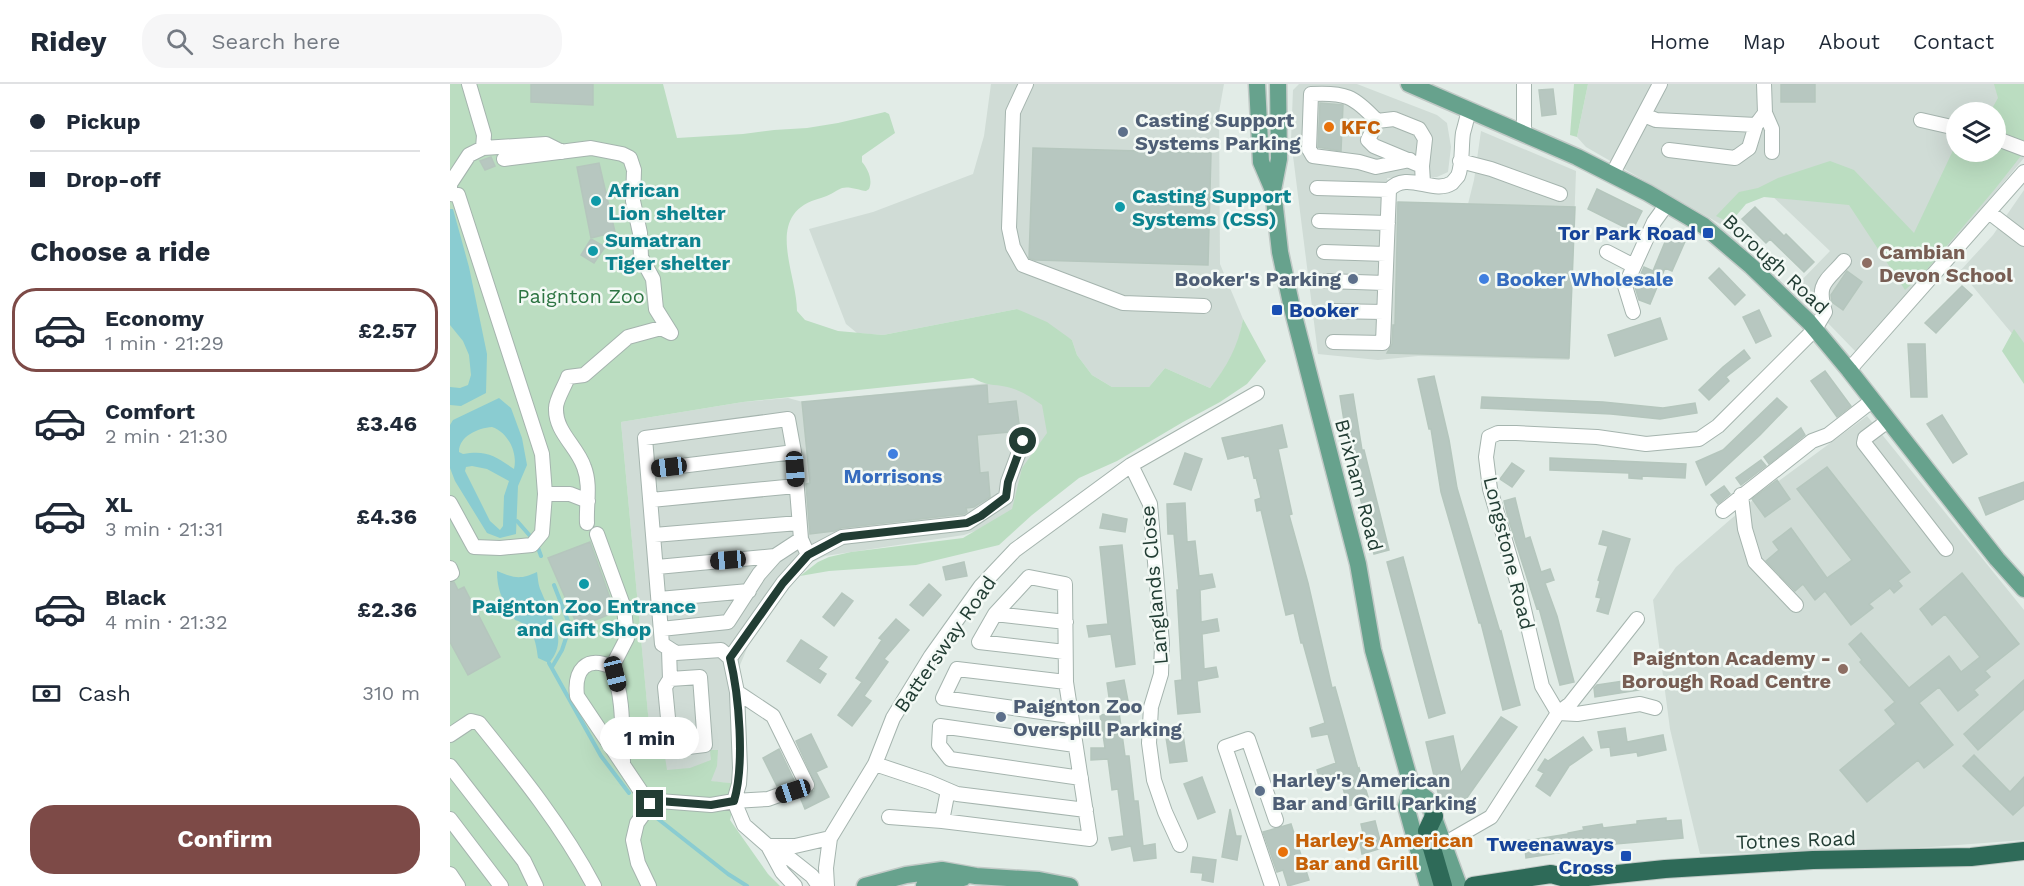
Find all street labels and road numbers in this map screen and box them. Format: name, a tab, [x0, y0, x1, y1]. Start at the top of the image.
street label: Borough Road	[1718, 209, 1834, 319]
street label: Brixham Road	[1330, 416, 1388, 554]
street label: Longstone Road	[1478, 474, 1540, 632]
street label: Langlands Close	[1135, 504, 1173, 666]
street label: Battersway Road	[889, 571, 1001, 717]
street label: Totnes Road	[1736, 826, 1856, 854]

